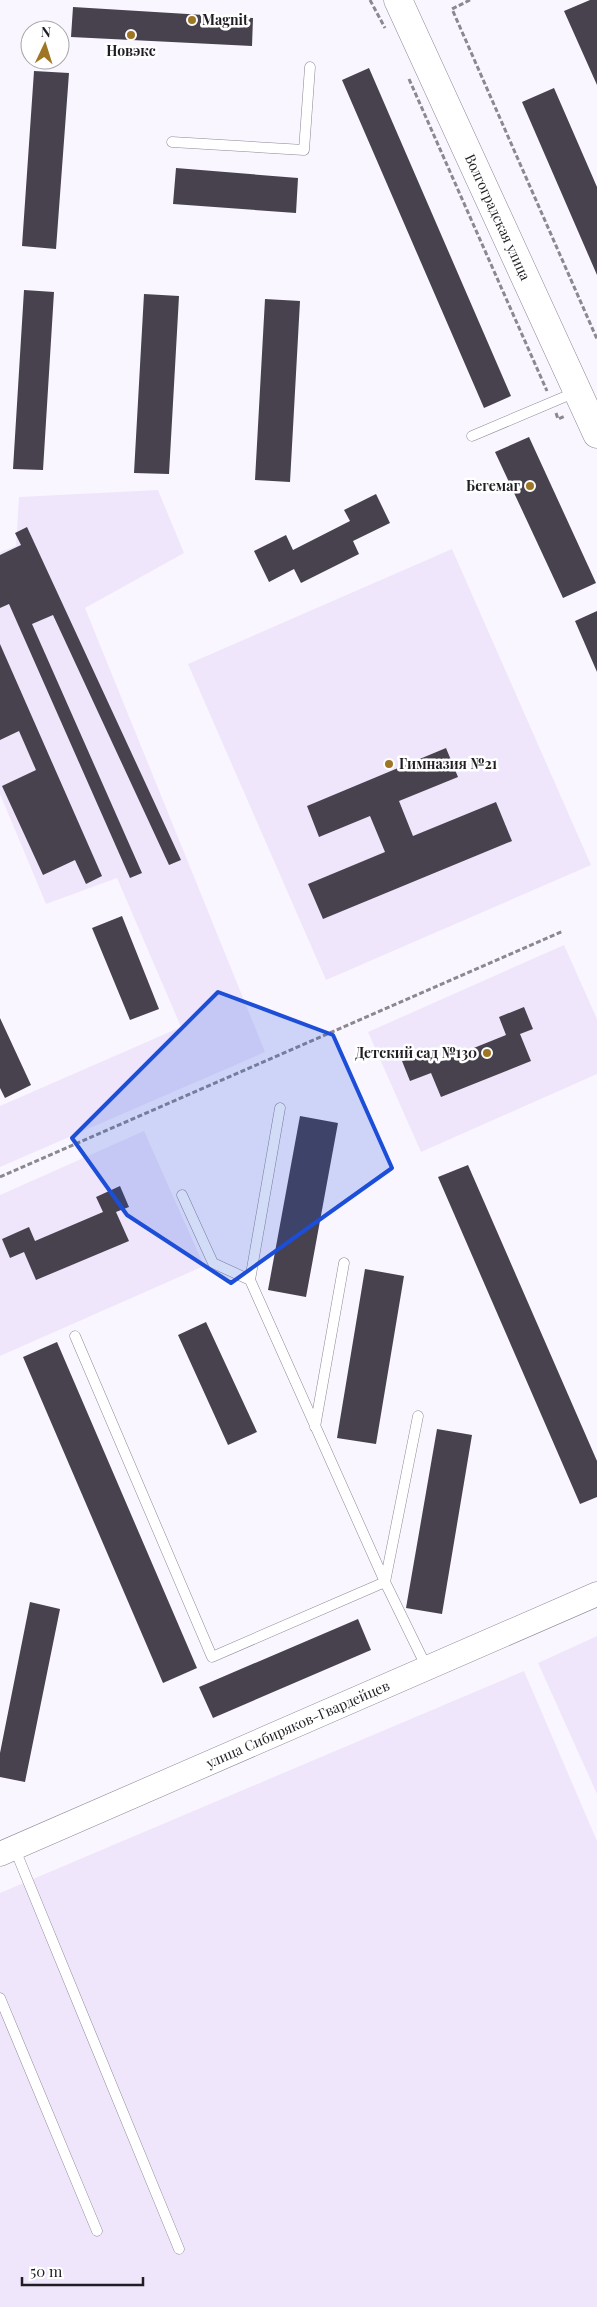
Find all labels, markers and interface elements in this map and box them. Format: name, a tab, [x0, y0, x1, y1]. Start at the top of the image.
place label: Magnit	[202, 10, 248, 29]
marker: Magnit	[186, 14, 198, 26]
north arrow	[20, 20, 70, 70]
text: N	[40, 22, 52, 41]
marker: Новэкс	[125, 29, 137, 41]
place label: Новэкс	[106, 41, 156, 60]
street label: Волгоградская улица	[461, 151, 535, 283]
place label: Бегемаг	[466, 476, 520, 495]
marker: Бегемаг	[524, 480, 536, 492]
place label: Гимназия №21	[399, 754, 497, 773]
marker: Гимназия №21	[383, 758, 395, 770]
place label: Детский сад №130	[355, 1043, 477, 1062]
marker: Детский сад №130	[481, 1047, 493, 1059]
street label: улица Сибиряков-Гвардейцев	[202, 1675, 393, 1772]
scale bar	[22, 2254, 144, 2286]
text: 50 m	[30, 2261, 63, 2281]

